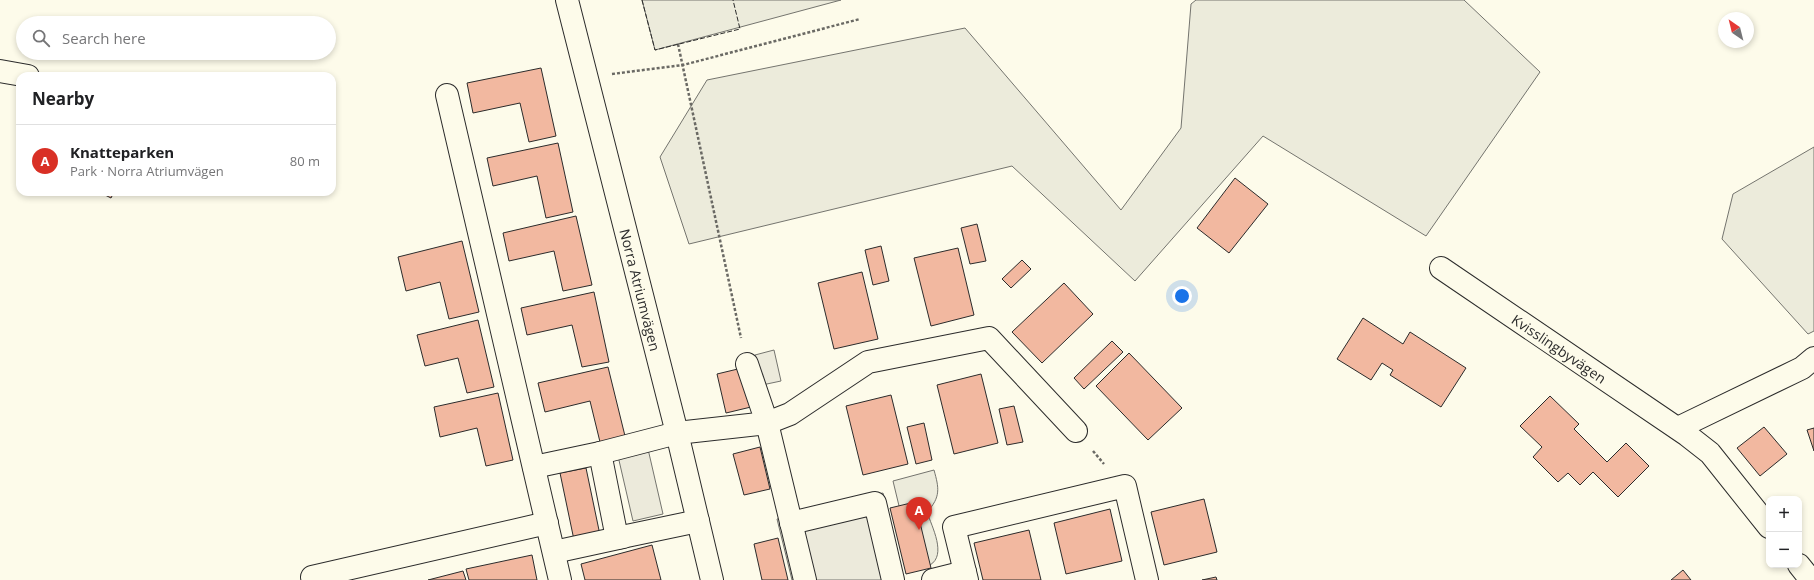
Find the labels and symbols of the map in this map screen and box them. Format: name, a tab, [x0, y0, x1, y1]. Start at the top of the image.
north arrow	[1718, 12, 1754, 48]
street label: Norra Atriumvägen	[616, 227, 665, 353]
your location	[1172, 286, 1192, 306]
street label: Kvisslingbyvägen	[1508, 310, 1610, 387]
pin: A	[906, 497, 932, 530]

